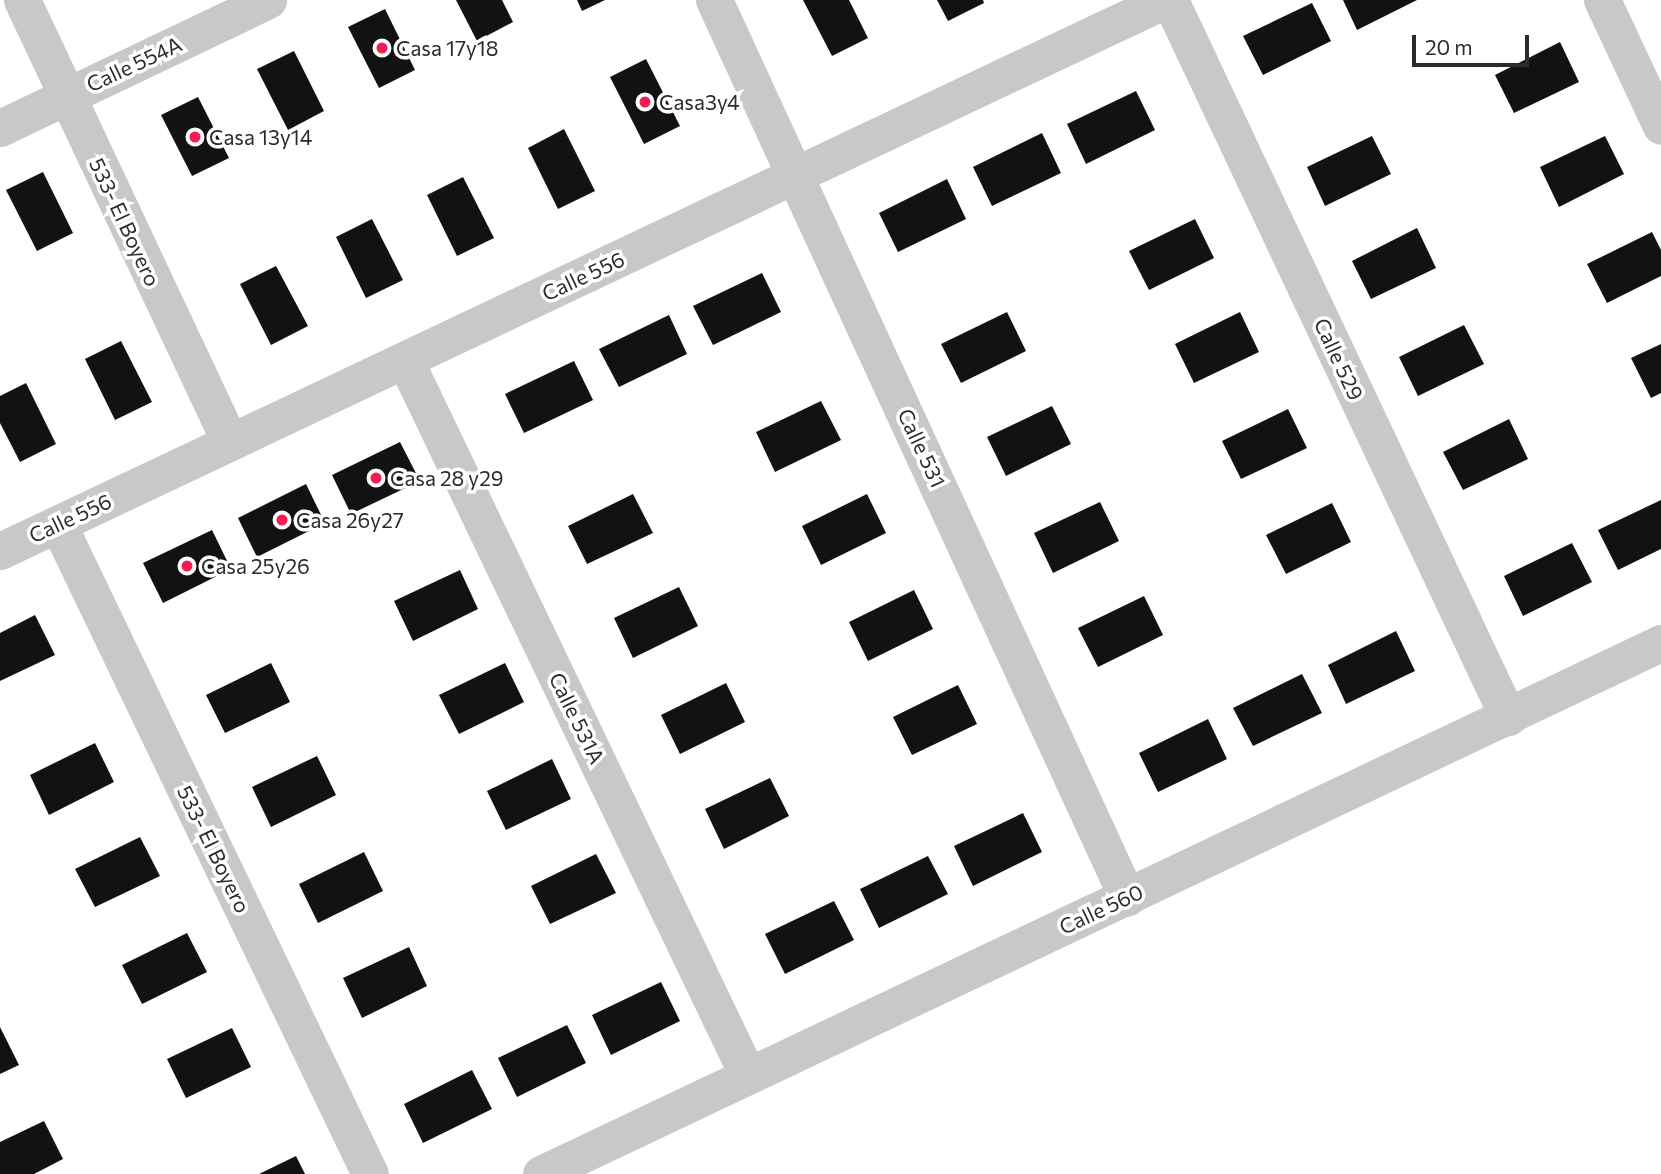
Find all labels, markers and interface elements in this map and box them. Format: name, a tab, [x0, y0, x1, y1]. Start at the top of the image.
scale bar	[1416, 21, 1533, 65]
street label: Calle 554A	[82, 31, 186, 97]
text: 20 m	[1425, 34, 1473, 59]
place label: Casa 17y18	[396, 35, 499, 61]
marker: Casa 17y18	[374, 40, 390, 56]
place label: Casa3y4	[659, 89, 740, 115]
marker: Casa3y4	[637, 94, 653, 110]
place label: Casa 13y14	[209, 124, 312, 150]
marker: Casa 13y14	[187, 129, 203, 145]
street label: 533- El Boyero	[84, 154, 166, 290]
street label: Calle 556	[538, 246, 628, 306]
street label: Calle 529	[1309, 314, 1369, 404]
street label: Calle 531	[893, 405, 951, 491]
place label: Casa 28 y29	[390, 465, 503, 491]
marker: Casa 28 y29	[368, 470, 384, 486]
street label: Calle 556	[25, 488, 115, 548]
place label: Casa 26y27	[296, 507, 404, 533]
marker: Casa 26y27	[274, 512, 290, 528]
place label: Casa 25y26	[201, 553, 310, 579]
marker: Casa 25y26	[179, 558, 195, 574]
street label: Calle 531A	[544, 668, 610, 768]
street label: 533- El Boyero	[172, 781, 256, 917]
street label: Calle 560	[1055, 879, 1147, 939]

